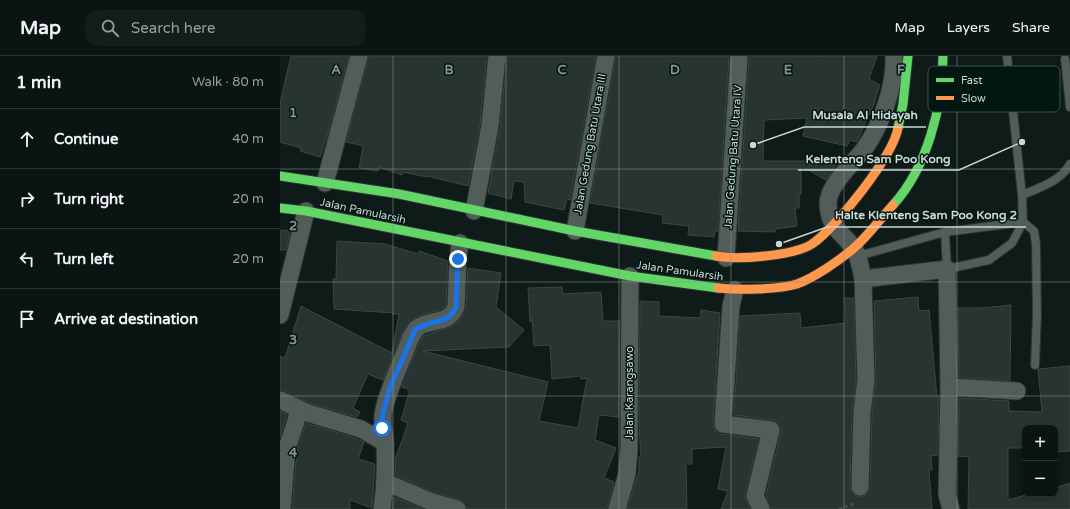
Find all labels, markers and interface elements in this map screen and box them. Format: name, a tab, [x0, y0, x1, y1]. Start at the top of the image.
search box	[85, 10, 365, 46]
text: Map	[20, 17, 61, 39]
icon: search	[99, 17, 121, 39]
text: Search here	[131, 19, 215, 37]
text: Map	[895, 19, 925, 36]
text: Layers	[947, 19, 990, 36]
text: Share	[1012, 19, 1050, 36]
text: A	[331, 62, 341, 78]
text: B	[444, 62, 454, 78]
text: C	[557, 62, 567, 78]
text: D	[670, 62, 680, 78]
text: E	[784, 62, 792, 78]
text: F	[897, 62, 905, 78]
legend	[928, 66, 1060, 112]
text: 1 min	[16, 72, 61, 93]
street label: Jalan Gedung Batu Utara III	[571, 72, 609, 216]
text: Walk · 80 m	[192, 74, 264, 90]
text: Fast	[961, 74, 982, 87]
street label: Jalan Gedung Batu Utara IV	[721, 84, 745, 230]
text: Slow	[961, 92, 986, 105]
callout: Musala Al Hidayah	[804, 103, 926, 127]
text: 1	[289, 105, 297, 121]
text: Musala Al Hidayah	[812, 108, 918, 123]
icon: ahead	[16, 128, 38, 150]
text: Continue	[54, 130, 118, 148]
text: 40 m	[232, 131, 264, 147]
callout: Kelenteng Sam Poo Kong	[798, 146, 959, 170]
text: Kelenteng Sam Poo Kong	[805, 152, 951, 167]
icon: right	[16, 188, 38, 210]
text: Turn right	[54, 190, 124, 208]
text: 20 m	[232, 191, 264, 207]
street label: Jalan Pamularsih	[319, 196, 407, 226]
callout: Halte Klenteng Sam Poo Kong 2	[827, 203, 1026, 227]
text: Halte Klenteng Sam Poo Kong 2	[835, 208, 1017, 223]
text: 2	[289, 218, 297, 234]
icon: left	[16, 248, 38, 270]
text: Turn left	[54, 250, 114, 268]
route end	[449, 250, 467, 268]
text: 20 m	[232, 251, 264, 267]
street label: Jalan Pamularsih	[636, 258, 724, 284]
icon: arrive	[16, 308, 38, 330]
text: Arrive at destination	[54, 310, 198, 328]
text: 3	[289, 332, 297, 348]
street label: Jalan Karangsawo	[623, 346, 636, 440]
route start	[373, 419, 391, 437]
map controls	[1022, 425, 1058, 497]
button: +	[1022, 425, 1058, 461]
text: 4	[289, 445, 298, 461]
button: −	[1022, 461, 1058, 497]

